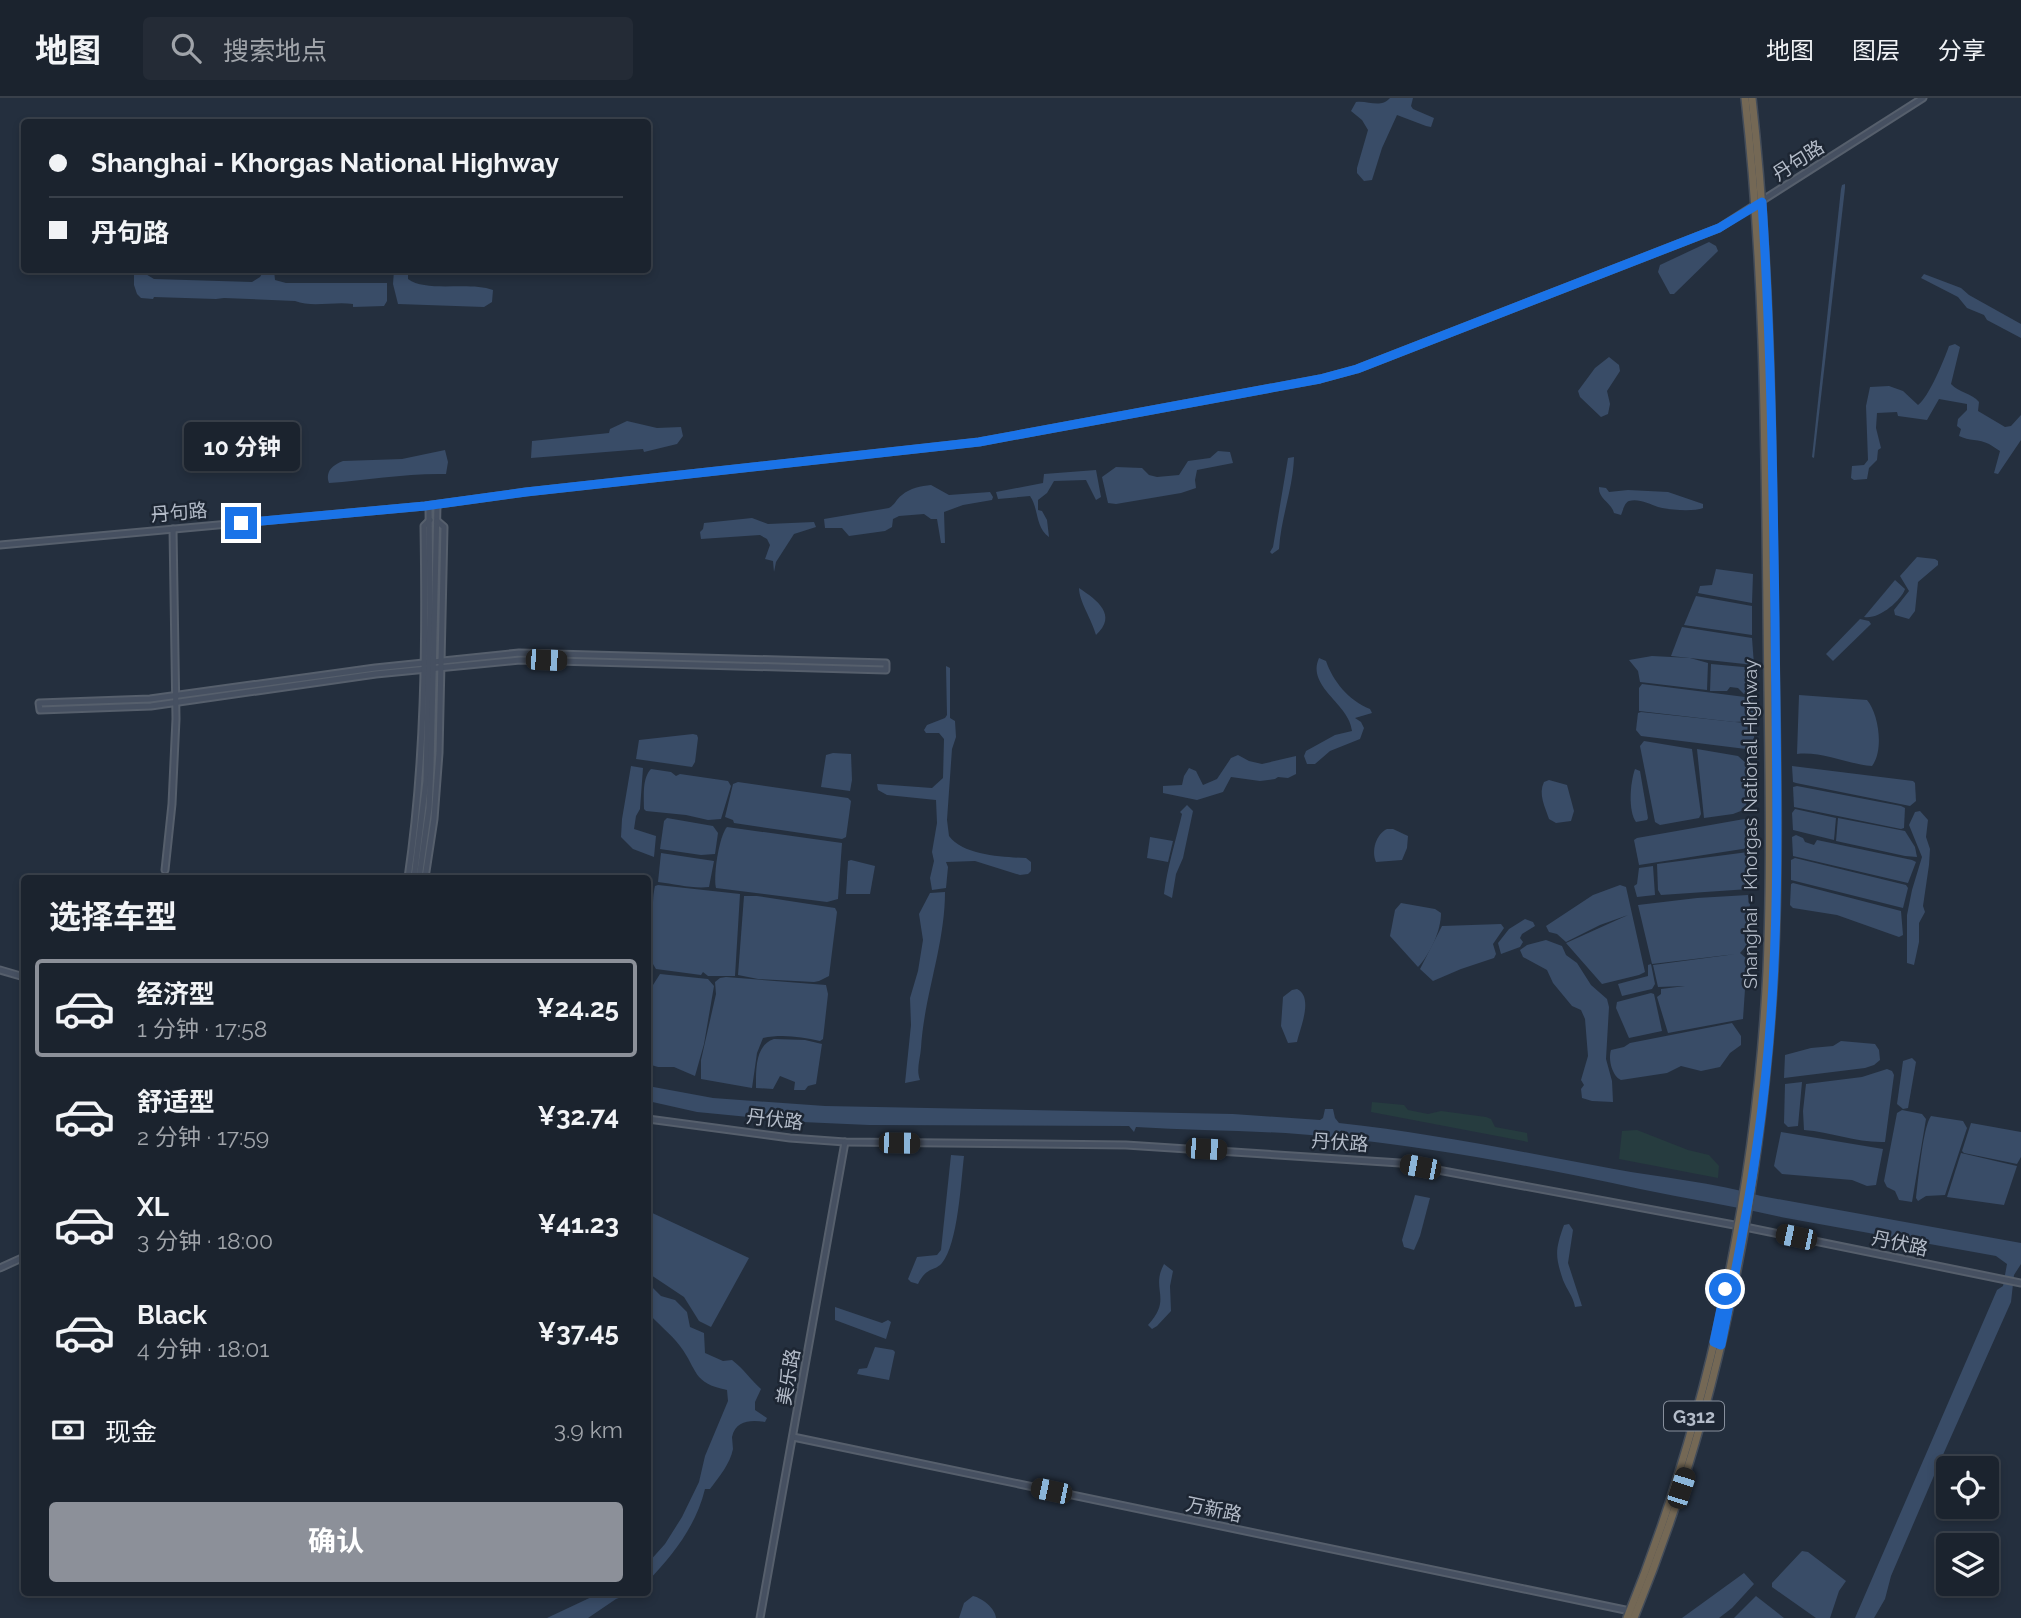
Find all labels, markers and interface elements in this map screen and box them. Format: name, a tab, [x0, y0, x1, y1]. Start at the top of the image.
search box	[143, 17, 633, 80]
icon: search	[167, 29, 205, 67]
text: 地图	[35, 31, 101, 70]
text: 搜索地点	[223, 36, 327, 66]
text: 地图	[1766, 36, 1814, 65]
text: 图层	[1852, 36, 1900, 65]
text: 分享	[1938, 36, 1986, 65]
street label: 丹句路	[1768, 135, 1828, 185]
text: Shanghai - Khorgas National Highway	[91, 148, 559, 178]
text: 丹句路	[91, 218, 169, 248]
callout: 10 分钟	[183, 422, 299, 470]
text: 10 分钟	[203, 433, 281, 460]
street label: 丹句路	[150, 499, 208, 525]
route end	[225, 507, 257, 539]
car	[525, 649, 568, 671]
street label: Shanghai - Khorgas National Highway	[1739, 659, 1761, 989]
text: 选择车型	[49, 898, 177, 935]
icon: car	[53, 977, 116, 1040]
text: 经济型	[137, 979, 215, 1009]
text: ¥24.25	[536, 993, 619, 1023]
text: 1 分钟 · 17:58	[137, 1015, 267, 1042]
icon: car	[53, 1085, 116, 1148]
text: 舒适型	[137, 1087, 215, 1117]
text: ¥32.74	[538, 1101, 619, 1131]
street label: 丹伏路	[745, 1105, 805, 1133]
text: 2 分钟 · 17:59	[137, 1123, 269, 1150]
street label: 丹伏路	[1311, 1129, 1369, 1155]
car	[878, 1132, 921, 1154]
car	[1185, 1137, 1228, 1161]
car	[1398, 1153, 1443, 1181]
text: XL	[137, 1192, 169, 1222]
icon: car	[53, 1193, 116, 1256]
text: ¥41.23	[538, 1209, 619, 1239]
car	[1774, 1222, 1819, 1252]
street label: 丹伏路	[1870, 1226, 1930, 1260]
text: 3 分钟 · 18:00	[137, 1227, 273, 1254]
route start	[1709, 1273, 1741, 1305]
text: Black	[137, 1300, 207, 1330]
icon: car	[53, 1301, 116, 1364]
text: ¥37.45	[538, 1317, 619, 1347]
text: 4 分钟 · 18:01	[137, 1335, 269, 1362]
street label: 美乐路	[772, 1347, 804, 1407]
road number: G312	[1664, 1401, 1724, 1430]
icon: cash	[49, 1411, 87, 1449]
text: 3.9 km	[554, 1416, 623, 1443]
text: 现金	[105, 1417, 157, 1447]
map controls	[1936, 1456, 1999, 1596]
button: locate	[1936, 1456, 1999, 1519]
car	[1665, 1465, 1698, 1511]
car	[1029, 1476, 1074, 1506]
street label: 万新路	[1184, 1492, 1244, 1526]
button: 确认	[49, 1502, 623, 1582]
button: layers	[1936, 1533, 1999, 1596]

